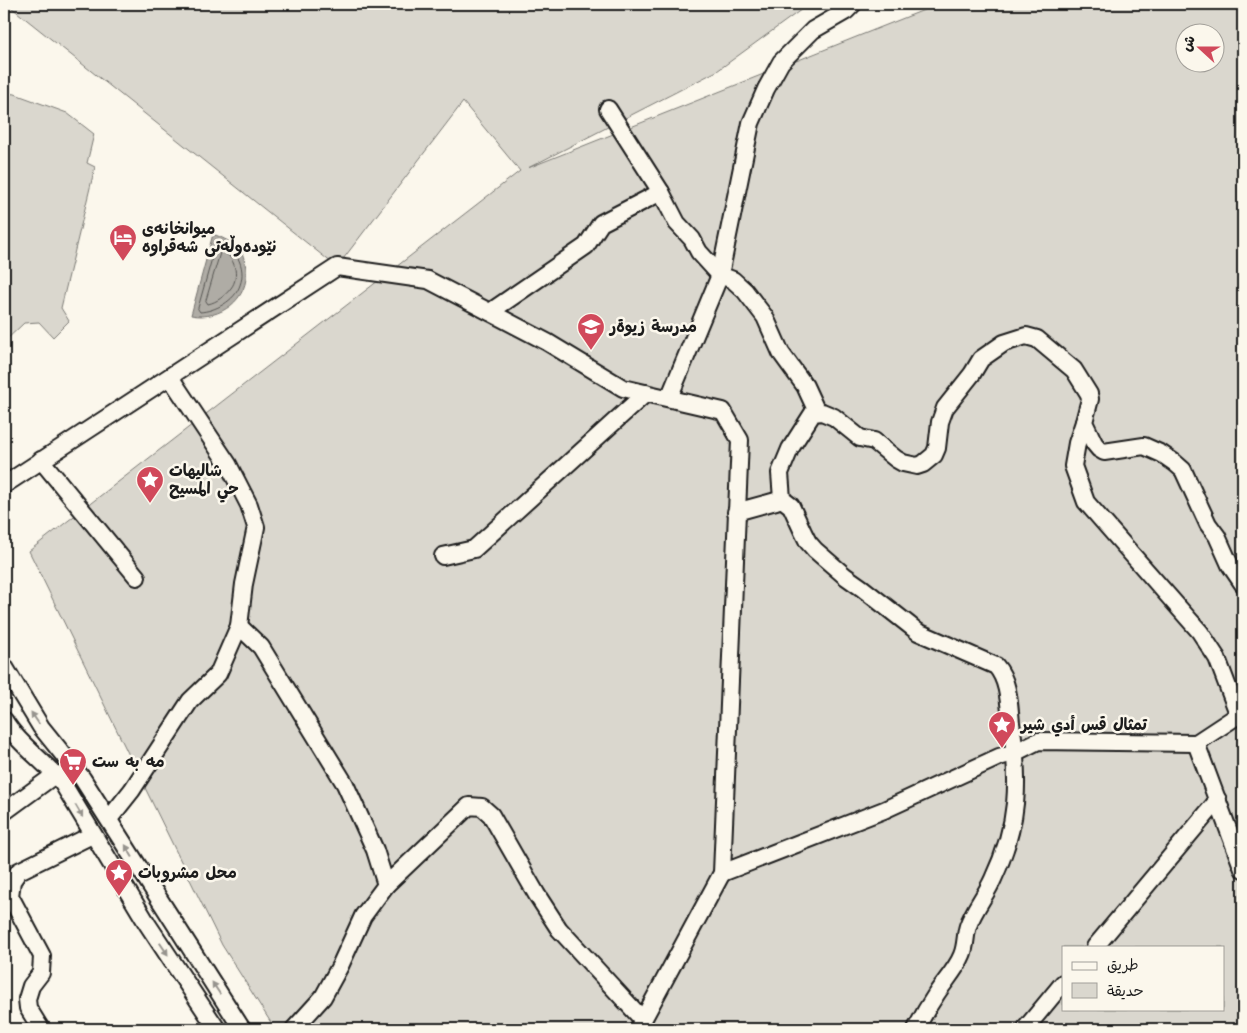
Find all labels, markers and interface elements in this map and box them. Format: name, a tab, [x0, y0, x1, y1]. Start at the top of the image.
north arrow	[1174, 22, 1224, 72]
text: ش	[1177, 33, 1201, 54]
place label: میوانخانەی نێودەوڵەتی شەقراوە	[142, 218, 276, 258]
hotel icon: میوانخانەی نێودەوڵەتی شەقراوە	[108, 223, 138, 262]
school or university icon: مدرسة زيوةر	[576, 312, 606, 351]
place label: مدرسة زيوةر	[608, 316, 697, 338]
place label: شاليهات حي المسيح	[169, 460, 239, 503]
place icon: شاليهات حي المسيح	[135, 465, 165, 504]
place icon: تمثال قس أدي شير	[987, 710, 1017, 749]
one-way arrow	[31, 712, 40, 725]
place label: تمثال قس أدي شير	[1019, 714, 1148, 737]
supermarket icon: مه به ست	[58, 747, 88, 786]
place label: مه به ست	[92, 751, 165, 773]
one-way arrow	[74, 804, 83, 817]
one-way arrow	[124, 845, 133, 858]
place icon: محل مشروبات	[104, 858, 134, 897]
place label: محل مشروبات	[138, 862, 237, 884]
one-way arrow	[159, 942, 169, 956]
legend	[1062, 946, 1224, 1010]
text: طريق	[1107, 955, 1139, 976]
one-way arrow	[212, 981, 221, 995]
text: حديقة	[1107, 981, 1144, 1002]

